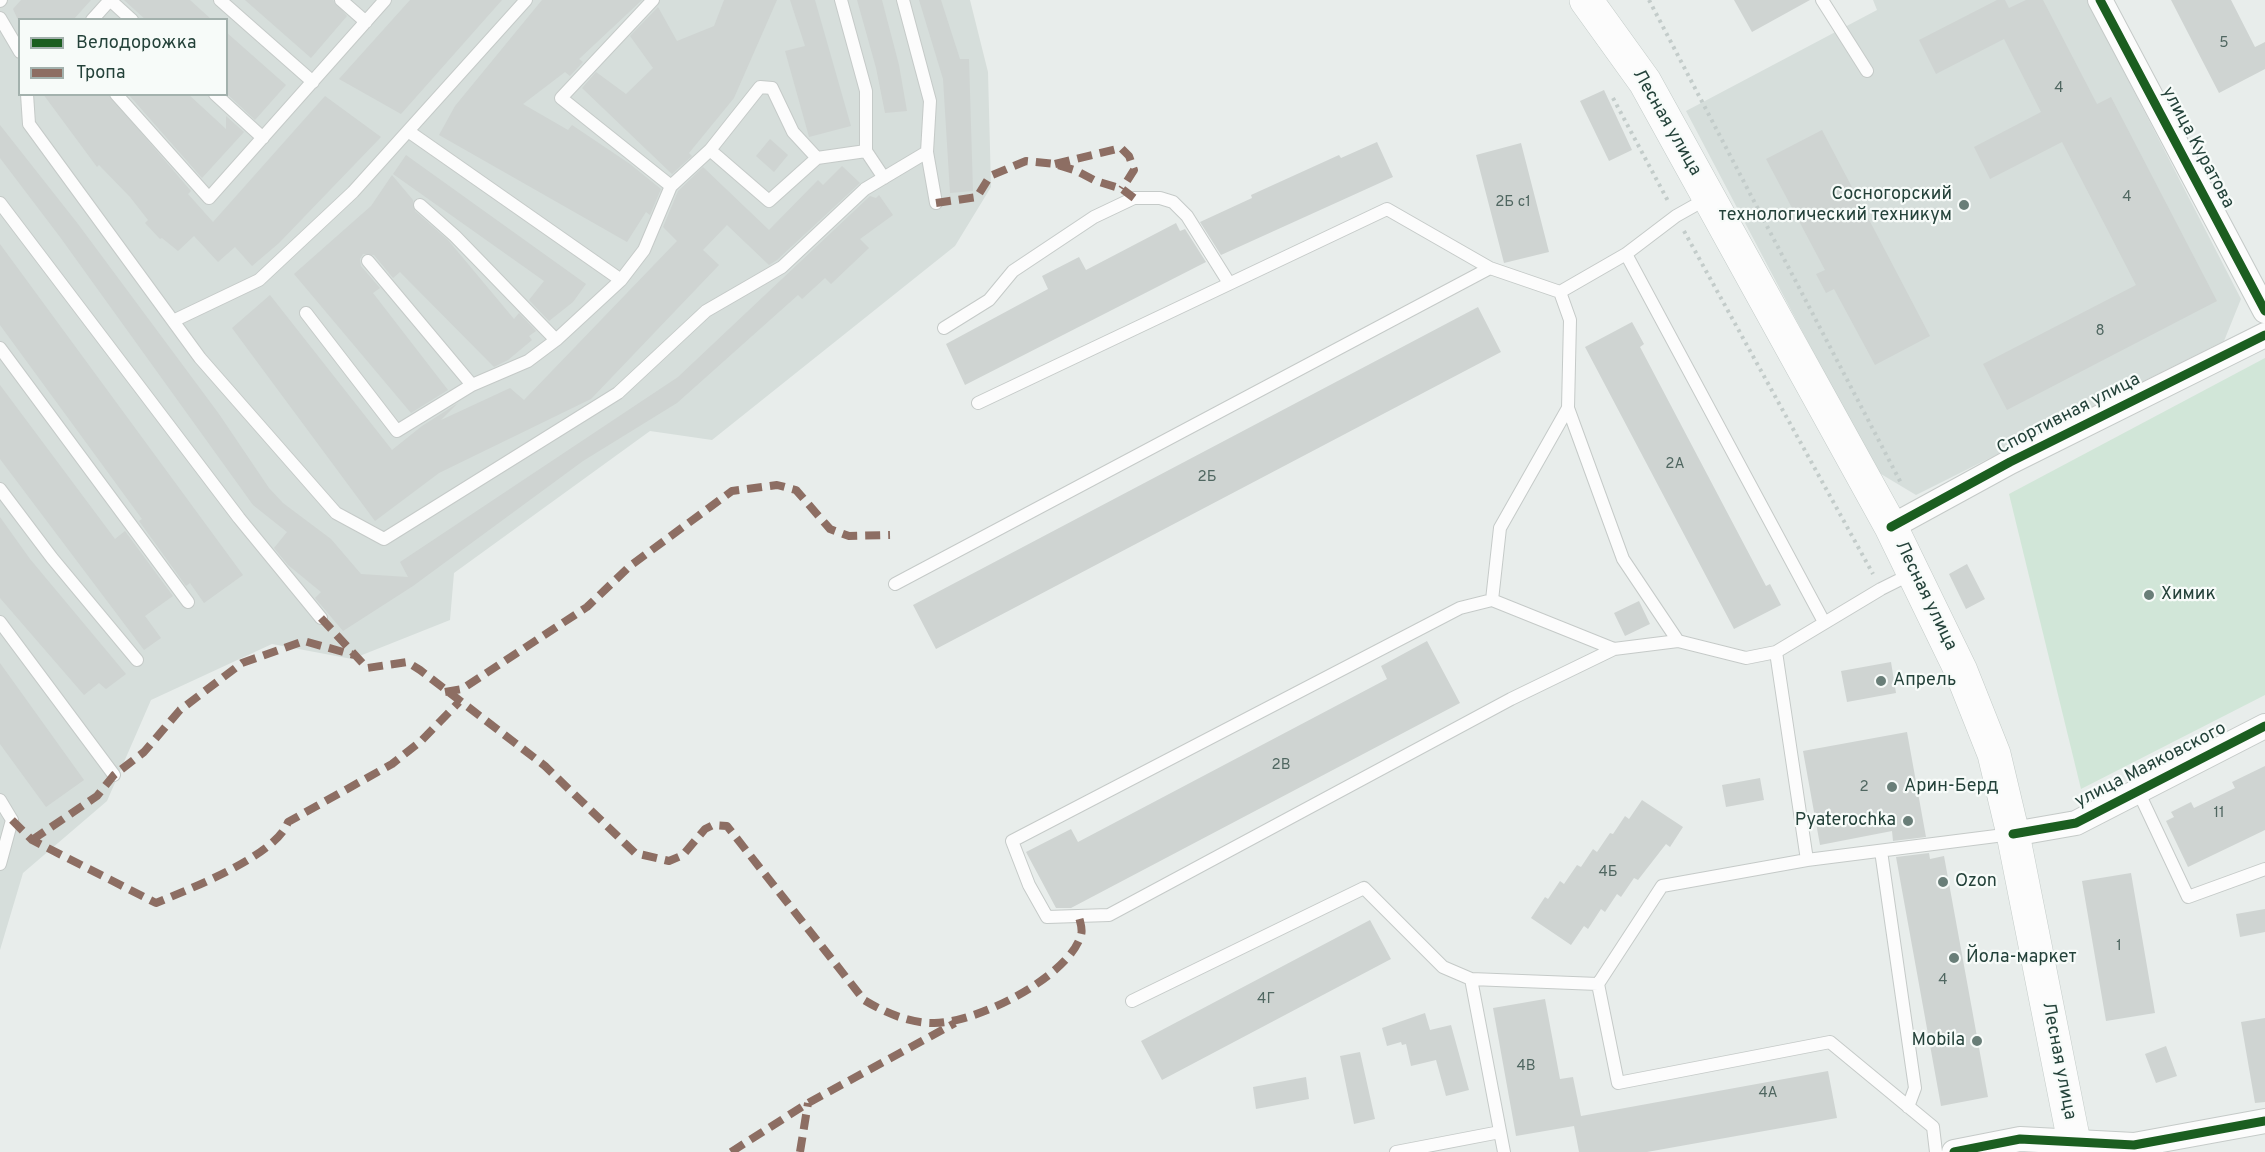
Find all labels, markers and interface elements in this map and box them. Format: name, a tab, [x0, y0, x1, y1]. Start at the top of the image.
legend	[18, 18, 228, 96]
text: Велодорожка	[76, 32, 196, 55]
house number: 5	[2219, 35, 2229, 53]
text: Тропа	[76, 62, 125, 85]
street label: Лесная улица	[1627, 66, 1705, 180]
house number: 4	[2054, 80, 2064, 98]
street label: улица Куратова	[2156, 83, 2238, 213]
place label: Сосногорский технологический техникум	[1718, 184, 1952, 226]
house number: 4	[2122, 189, 2132, 207]
house number: 2Б с1	[1495, 194, 1531, 212]
marker: Сосногорский технологический техникум	[1957, 198, 1971, 212]
house number: 8	[2095, 323, 2105, 341]
street label: Спортивная улица	[1994, 370, 2144, 460]
house number: 2А	[1665, 456, 1685, 474]
house number: 2Б	[1197, 469, 1217, 487]
street label: Лесная улица	[1889, 538, 1961, 654]
place label: Химик	[2161, 584, 2216, 606]
marker: Химик	[2142, 588, 2156, 602]
place label: Апрель	[1893, 670, 1956, 692]
marker: Апрель	[1874, 674, 1888, 688]
street label: улица Маяковского	[2072, 718, 2230, 814]
house number: 2В	[1271, 757, 1291, 775]
place label: Арин-Берд	[1904, 776, 1999, 798]
house number: 2	[1859, 779, 1869, 797]
marker: Арин-Берд	[1885, 780, 1899, 794]
house number: 11	[2213, 805, 2225, 823]
place label: Pyaterochka	[1795, 810, 1896, 832]
marker: Pyaterochka	[1901, 814, 1915, 828]
house number: 4Б	[1598, 864, 1618, 882]
place label: Ozon	[1955, 871, 1997, 893]
marker: Ozon	[1936, 875, 1950, 889]
house number: 1	[2116, 938, 2122, 956]
place label: Йола-маркет	[1966, 947, 2077, 969]
marker: Йола-маркет	[1947, 951, 1961, 965]
house number: 4	[1938, 972, 1948, 990]
house number: 4Г	[1257, 991, 1275, 1009]
street label: Лесная улица	[2036, 1000, 2080, 1122]
place label: Mobila	[1912, 1030, 1965, 1052]
marker: Mobila	[1970, 1034, 1984, 1048]
house number: 4В	[1516, 1058, 1536, 1076]
house number: 4А	[1758, 1085, 1778, 1103]

